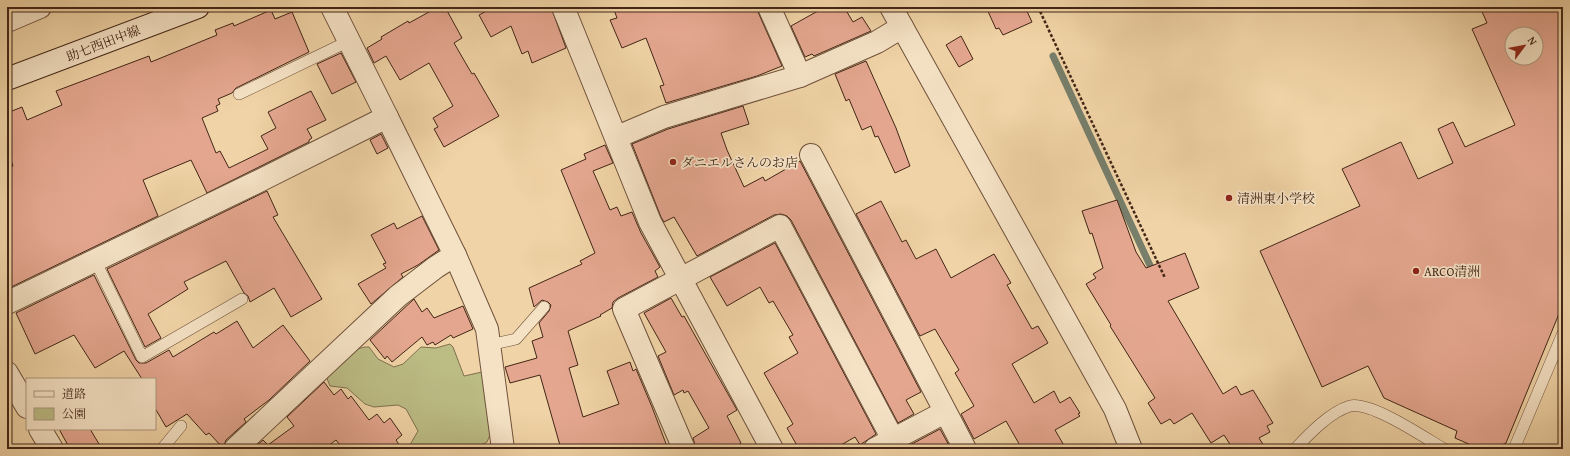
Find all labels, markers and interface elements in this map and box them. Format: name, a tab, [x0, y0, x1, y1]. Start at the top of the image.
street label: 助七西田中線	[63, 21, 143, 66]
north arrow	[1504, 26, 1544, 66]
text: N	[1524, 33, 1542, 49]
place label: ダニエルさんのお店	[681, 153, 798, 172]
marker: ダニエルさんのお店	[668, 157, 678, 167]
place label: 清洲東小学校	[1237, 189, 1315, 208]
marker: 清洲東小学校	[1224, 193, 1234, 203]
place label: ARCO清洲	[1424, 262, 1480, 281]
marker: ARCO清洲	[1411, 266, 1421, 276]
legend	[26, 378, 156, 430]
text: 道路	[62, 385, 86, 402]
text: 公園	[62, 405, 86, 422]

